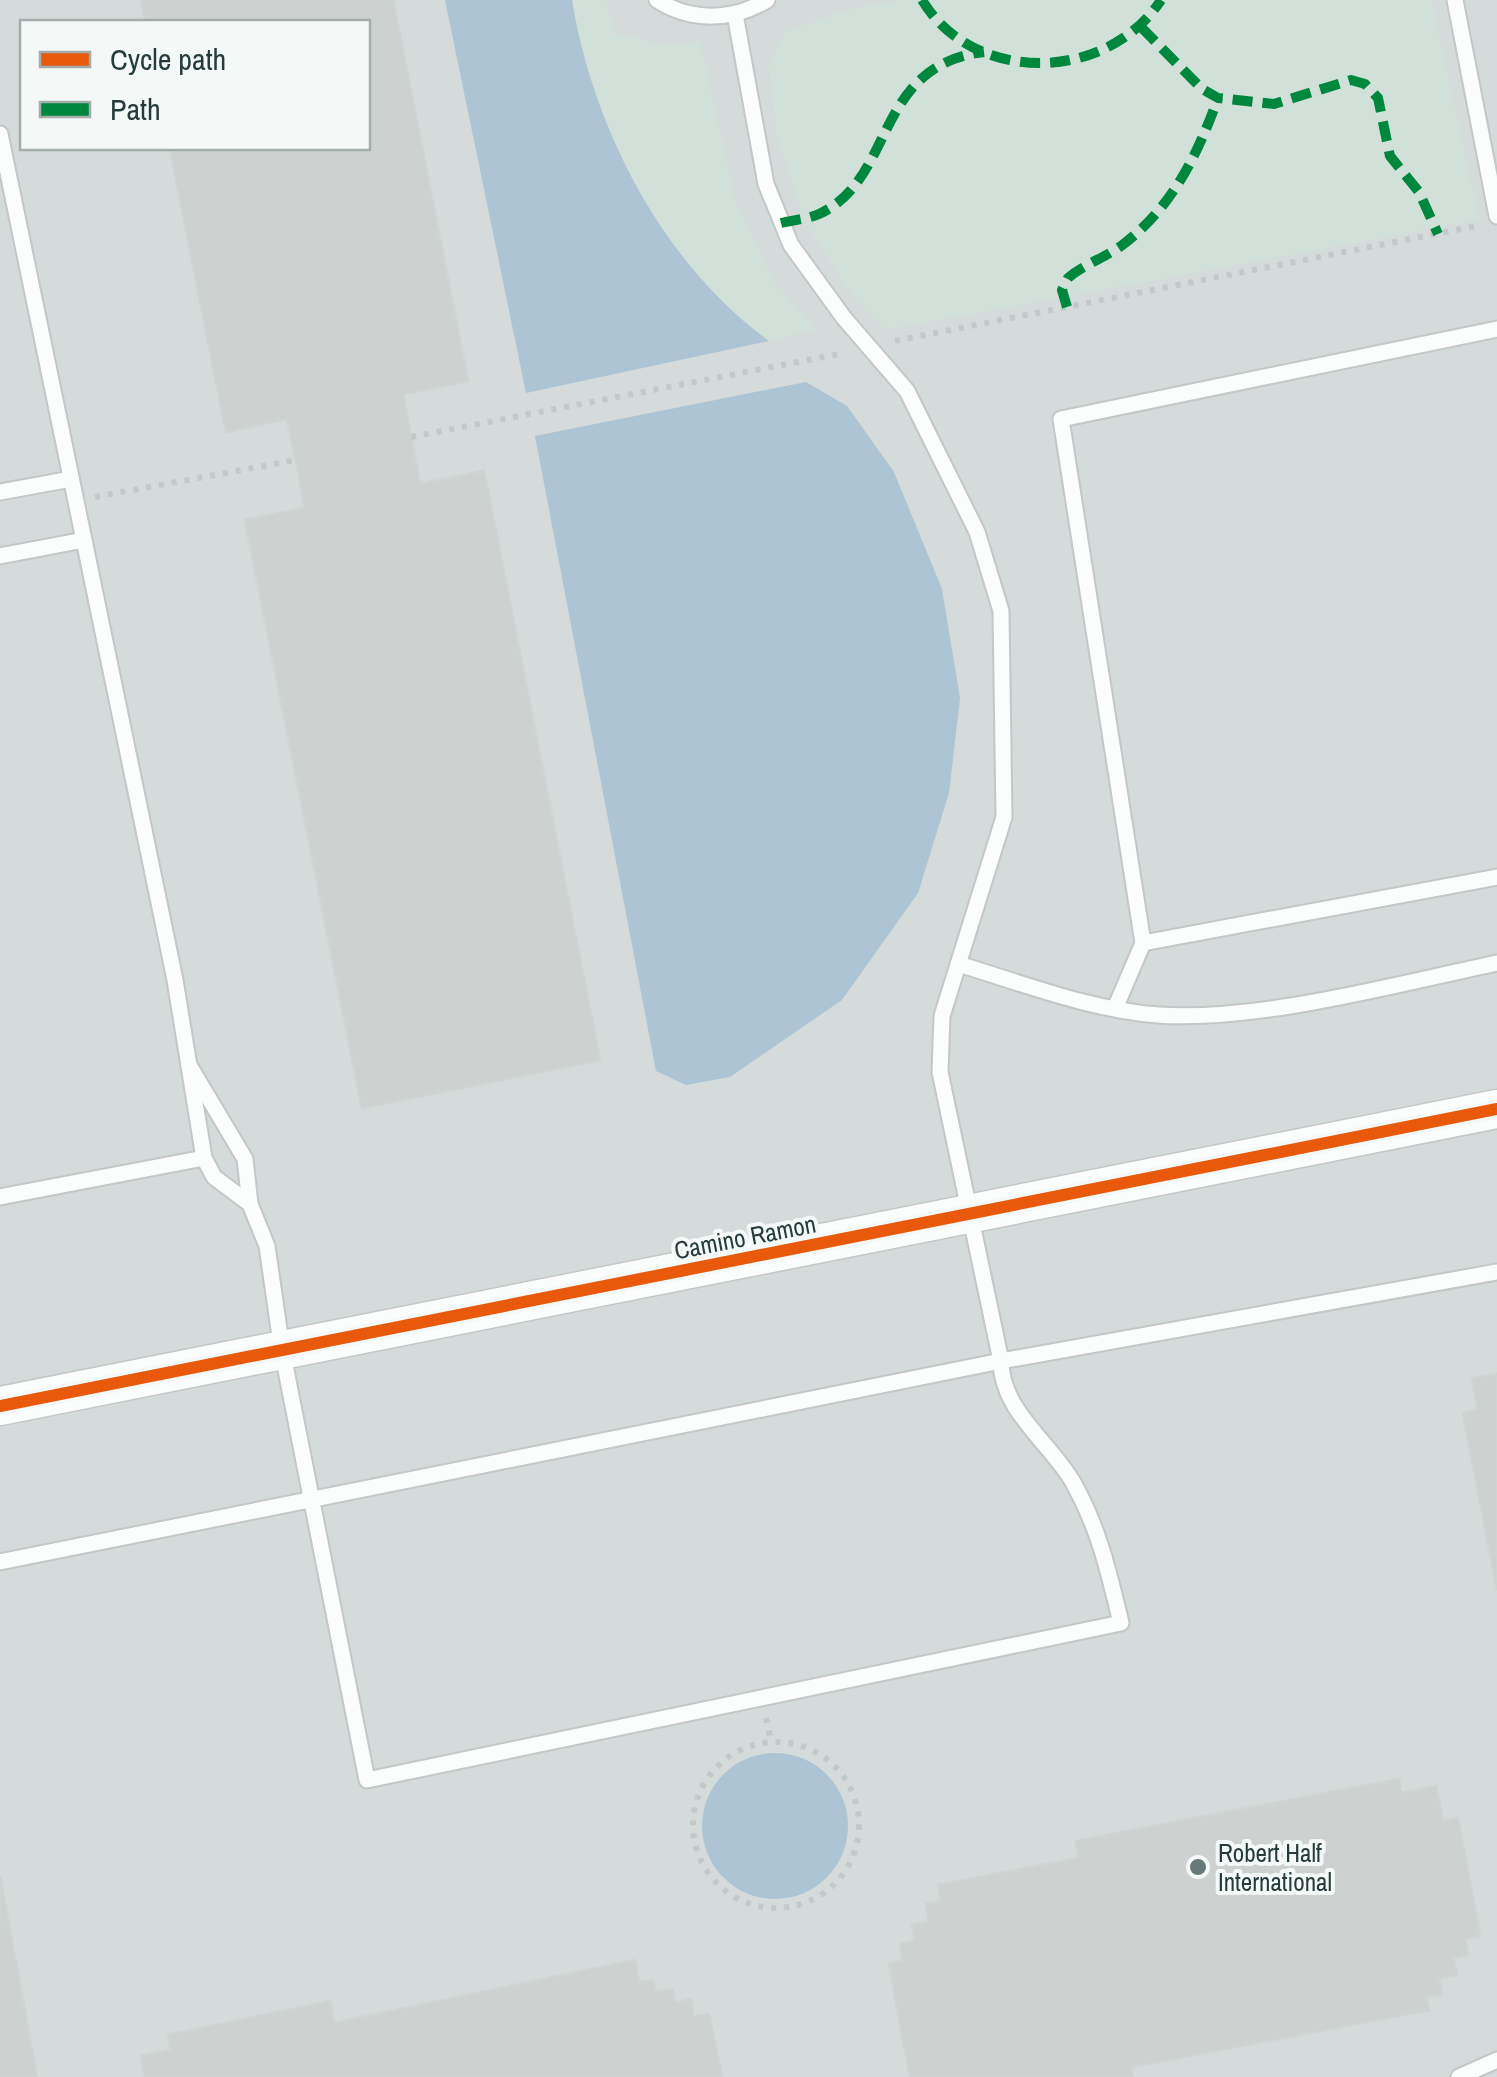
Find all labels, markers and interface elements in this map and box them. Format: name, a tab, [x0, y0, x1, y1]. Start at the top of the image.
legend	[20, 20, 370, 150]
text: Cycle path	[110, 39, 226, 79]
text: Path	[110, 89, 161, 129]
street label: Camino Ramon	[671, 1207, 819, 1267]
place label: Robert Half International	[1218, 1836, 1332, 1899]
marker: Robert Half International	[1187, 1856, 1209, 1878]

